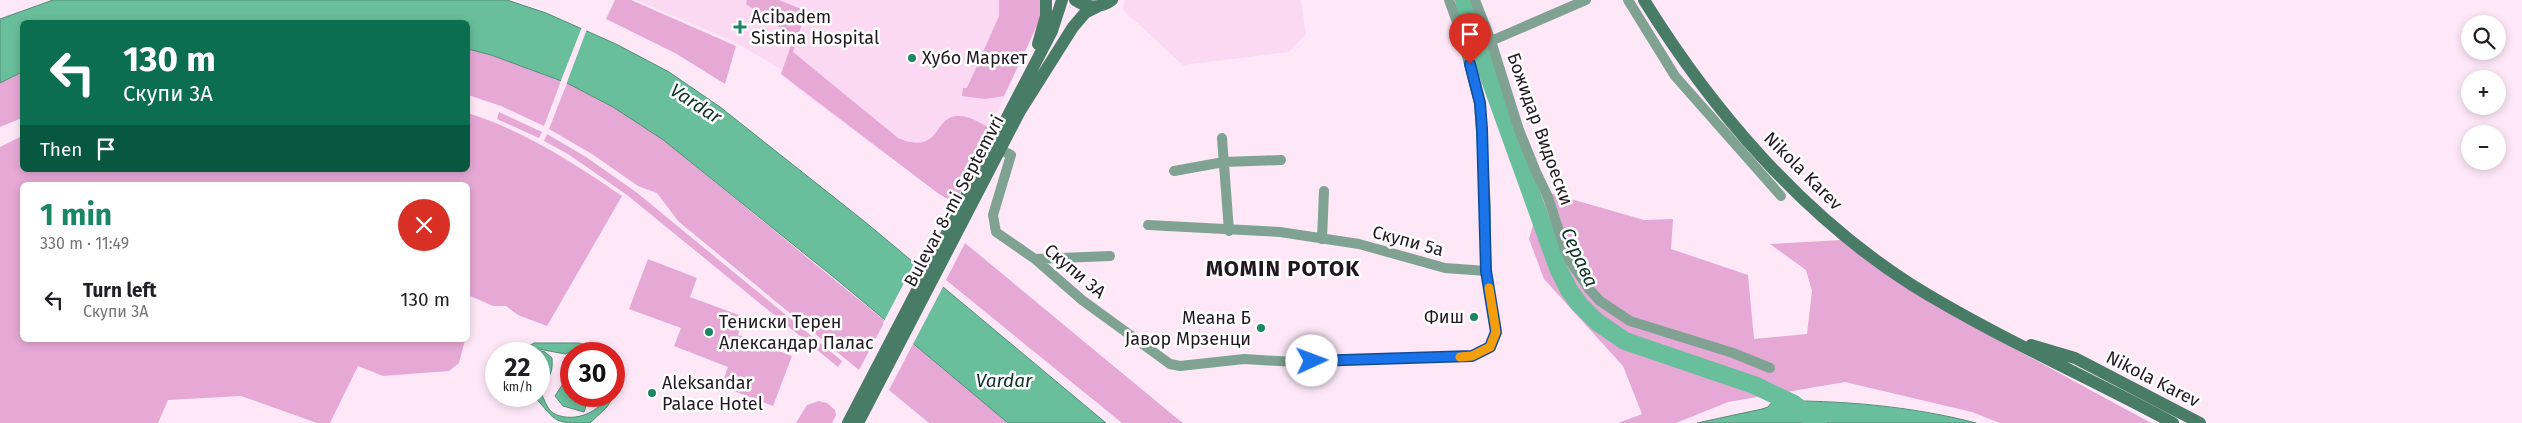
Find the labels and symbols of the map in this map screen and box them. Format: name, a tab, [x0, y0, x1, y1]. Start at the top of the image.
place label: Acibadem Sistina Hospital	[751, 6, 879, 49]
pin	[1449, 13, 1491, 64]
marker: Acibadem Sistina Hospital	[733, 20, 747, 34]
place label: Хубо Маркет	[922, 47, 1028, 69]
street label: Божидар Видоески	[1502, 50, 1578, 208]
marker: Хубо Маркет	[906, 52, 918, 64]
water label: Vardar	[666, 78, 726, 129]
street label: Bulevar 8-mi Septemvri	[899, 111, 1009, 291]
street label: Nikola Karev	[1759, 127, 1847, 215]
street label: Скупи 5а	[1370, 221, 1446, 261]
water label: Серава	[1556, 224, 1603, 290]
street label: Скупи 3А	[1040, 239, 1111, 303]
district label: MOMIN POTOK	[1206, 255, 1360, 282]
place label: Фиш	[1424, 306, 1464, 328]
place label: Меана Б Јавор Мрзенци	[1125, 307, 1251, 350]
place label: Тениски Терен Александар Палас	[719, 311, 874, 354]
marker: Фиш	[1468, 311, 1480, 323]
marker: Меана Б Јавор Мрзенци	[1255, 322, 1267, 334]
marker: Тениски Терен Александар Палас	[703, 326, 715, 338]
position arrow	[1285, 334, 1337, 386]
speed limit sign: 30	[560, 342, 625, 407]
street label: Nikola Karev	[2103, 346, 2204, 412]
water label: Vardar	[976, 369, 1033, 392]
place label: Aleksandar Palace Hotel	[662, 372, 763, 415]
marker: Aleksandar Palace Hotel	[646, 387, 658, 399]

